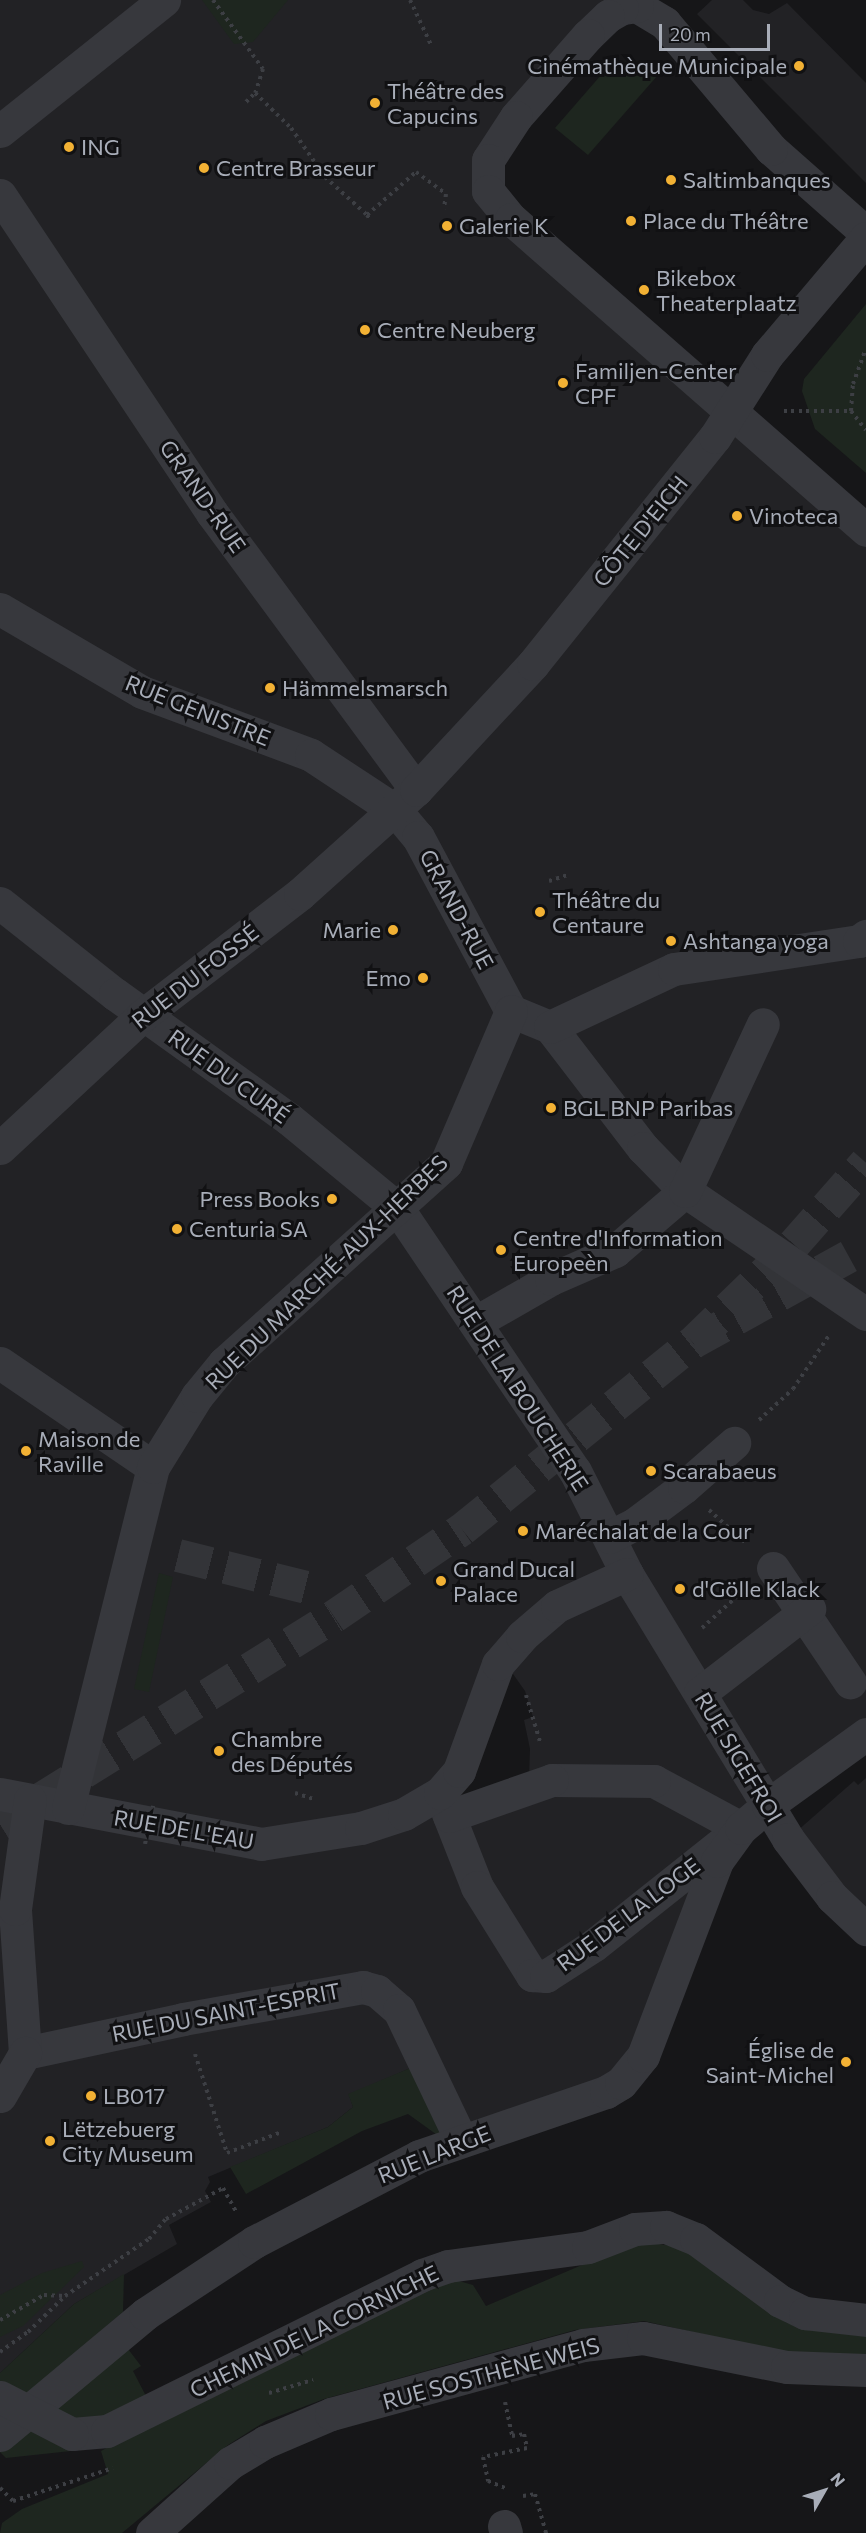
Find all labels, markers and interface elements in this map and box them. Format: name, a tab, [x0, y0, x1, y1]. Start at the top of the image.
scale bar	[662, 12, 773, 50]
text: 20 m	[670, 23, 711, 45]
place label: Cinémathèque Municipale	[527, 53, 787, 79]
marker: Cinémathèque Municipale	[792, 59, 806, 73]
place label: Théâtre des Capucins	[387, 77, 504, 128]
marker: Théâtre des Capucins	[368, 96, 382, 110]
place label: ING	[81, 134, 120, 160]
marker: ING	[62, 140, 76, 154]
place label: Centre Brasseur	[216, 155, 375, 181]
marker: Centre Brasseur	[197, 161, 211, 175]
place label: Saltimbanques	[683, 167, 831, 193]
marker: Saltimbanques	[664, 173, 678, 187]
place label: Place du Théâtre	[643, 208, 809, 234]
place label: Galerie K	[459, 213, 549, 239]
marker: Place du Théâtre	[624, 214, 638, 228]
marker: Galerie K	[440, 219, 454, 233]
place label: Bikebox Theaterplaatz	[656, 264, 797, 316]
marker: Bikebox Theaterplaatz	[637, 283, 651, 297]
place label: Centre Neuberg	[377, 317, 535, 343]
marker: Centre Neuberg	[358, 323, 372, 337]
place label: Familjen-Center CPF	[575, 357, 737, 408]
marker: Familjen-Center CPF	[556, 376, 570, 390]
street label: GRAND-RUE	[154, 435, 252, 557]
street label: CÔTE D'EICH	[587, 470, 693, 592]
place label: Vinoteca	[749, 503, 838, 529]
marker: Vinoteca	[730, 509, 744, 523]
street label: RUE GENISTRE	[122, 669, 274, 751]
place label: Hämmelsmarsch	[282, 675, 448, 701]
marker: Hämmelsmarsch	[263, 681, 277, 695]
street label: GRAND-RUE	[414, 845, 500, 973]
place label: Théâtre du Centaure	[552, 886, 660, 938]
marker: Théâtre du Centaure	[533, 905, 547, 919]
place label: Marie	[323, 917, 381, 943]
street label: RUE DU FOSSÉ	[126, 918, 264, 1034]
marker: Marie	[386, 923, 400, 937]
place label: Ashtanga yoga	[683, 928, 829, 954]
marker: Ashtanga yoga	[664, 934, 678, 948]
place label: Emo	[366, 965, 411, 991]
marker: Emo	[416, 971, 430, 985]
street label: RUE DU CURÉ	[163, 1023, 295, 1129]
place label: BGL BNP Paribas	[563, 1095, 733, 1121]
marker: BGL BNP Paribas	[544, 1101, 558, 1115]
street label: RUE DU MARCHÉ-AUX-HERBES	[199, 1149, 453, 1395]
place label: Press Books	[200, 1186, 320, 1212]
marker: Press Books	[325, 1192, 339, 1206]
place label: Centuria SA	[189, 1216, 308, 1242]
marker: Centuria SA	[170, 1222, 184, 1236]
place label: Centre d'Information Europeèn	[513, 1224, 723, 1276]
marker: Centre d'Information Europeèn	[494, 1243, 508, 1257]
street label: RUE DE LA BOUCHERIE	[442, 1280, 594, 1496]
place label: Maison de Raville	[38, 1425, 140, 1476]
marker: Maison de Raville	[19, 1444, 33, 1458]
place label: Scarabaeus	[663, 1458, 777, 1484]
marker: Scarabaeus	[644, 1464, 658, 1478]
place label: Maréchalat de la Cour	[535, 1518, 752, 1544]
marker: Maréchalat de la Cour	[516, 1524, 530, 1538]
place label: Grand Ducal Palace	[453, 1555, 575, 1606]
marker: Grand Ducal Palace	[434, 1574, 448, 1588]
place label: d'Gölle Klack	[692, 1576, 820, 1602]
marker: d'Gölle Klack	[673, 1582, 687, 1596]
street label: RUE SIGEFROI	[690, 1687, 788, 1827]
place label: Chambre des Députés	[231, 1725, 353, 1777]
marker: Chambre des Députés	[212, 1744, 226, 1758]
street label: RUE DE L'EAU	[112, 1804, 256, 1854]
street label: RUE DE LA LOGE	[551, 1852, 705, 1976]
street label: RUE DU SAINT-ESPRIT	[110, 1977, 342, 2047]
place label: Église de Saint-Michel	[706, 2036, 834, 2088]
marker: Église de Saint-Michel	[839, 2055, 853, 2069]
place label: LB017	[103, 2083, 165, 2109]
marker: LB017	[84, 2089, 98, 2103]
place label: Lëtzebuerg City Museum	[62, 2115, 194, 2166]
street label: RUE LARGE	[374, 2119, 494, 2189]
marker: Lëtzebuerg City Museum	[43, 2134, 57, 2148]
street label: CHEMIN DE LA CORNICHE	[185, 2259, 443, 2403]
street label: RUE SOSTHÈNE WEIS	[380, 2331, 602, 2415]
north arrow	[794, 2461, 854, 2521]
text: N	[827, 2469, 850, 2490]

